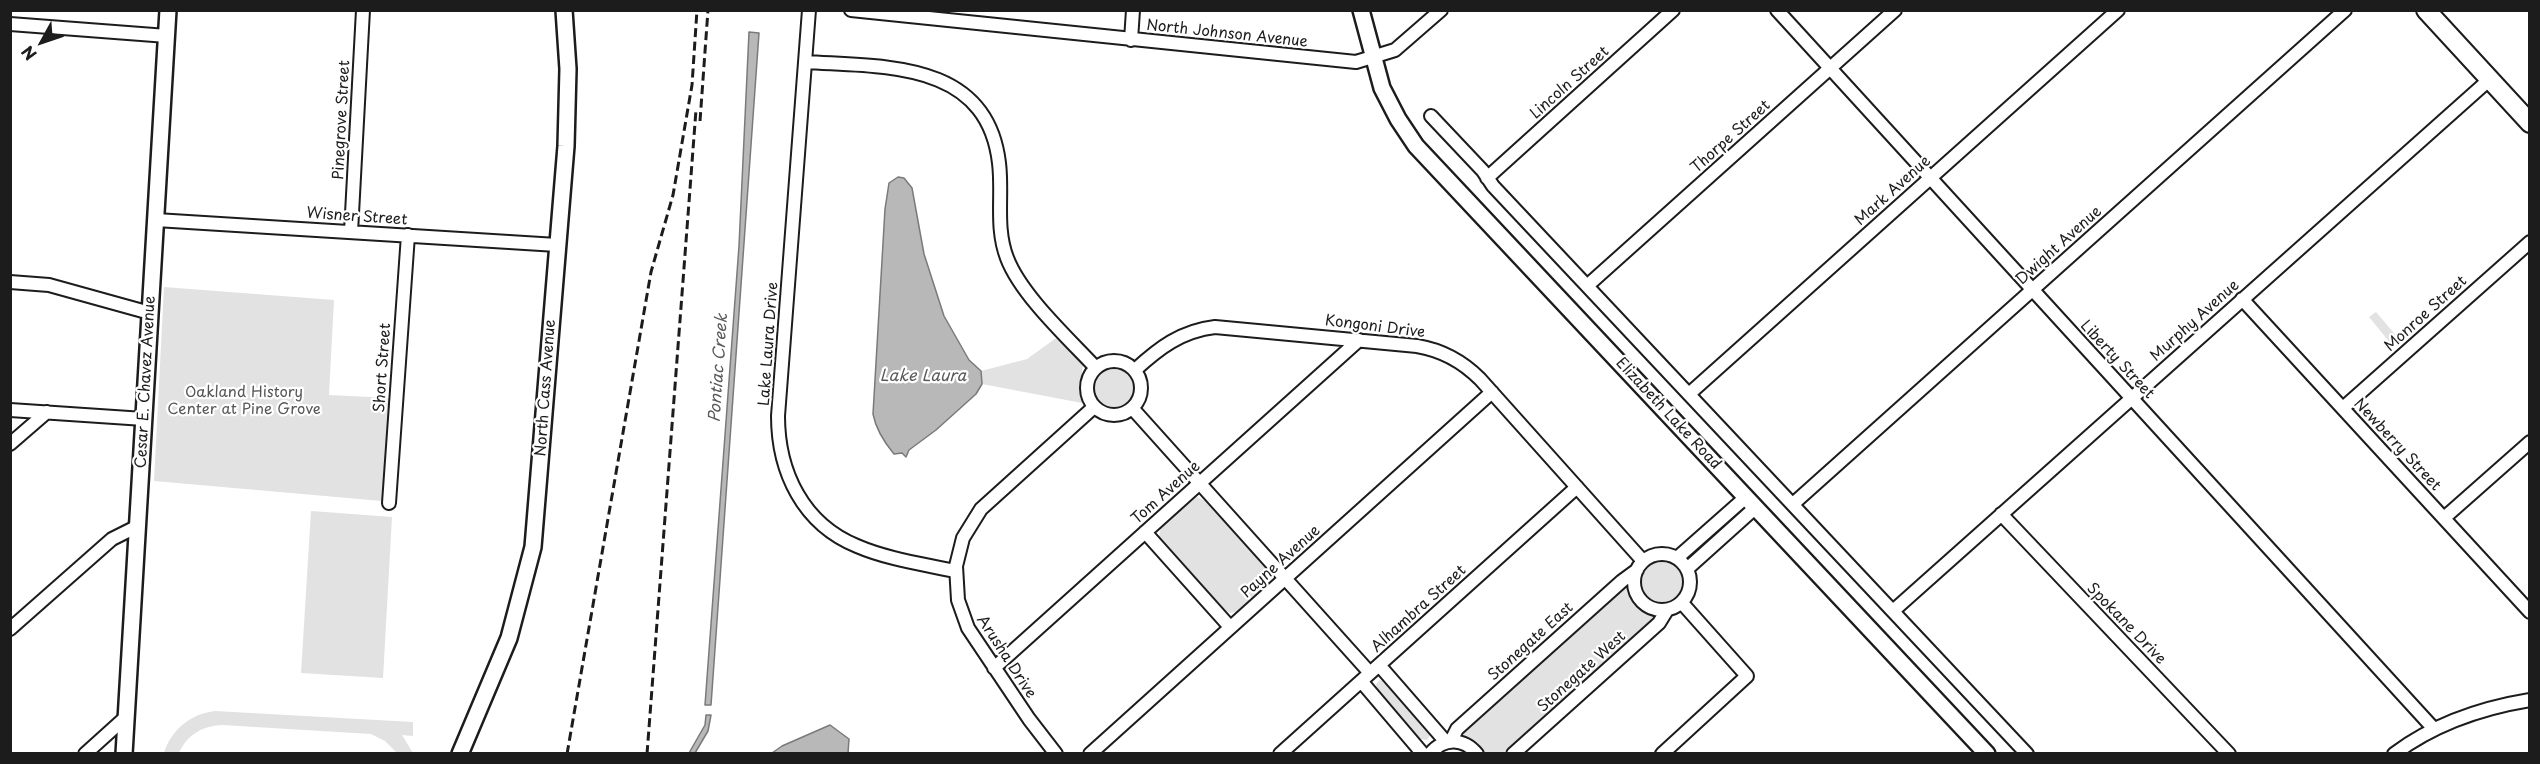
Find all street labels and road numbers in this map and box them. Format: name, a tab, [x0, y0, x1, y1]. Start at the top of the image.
street label: North Johnson Avenue	[1145, 17, 1309, 51]
street label: Lincoln Street	[1527, 43, 1613, 123]
street label: Pinegrove Street	[330, 60, 354, 180]
street label: Thorpe Street	[1688, 97, 1774, 177]
street label: Mark Avenue	[1852, 152, 1934, 230]
street label: Dwight Avenue	[2012, 203, 2106, 289]
street label: Wisner Street	[306, 204, 408, 230]
street label: Monroe Street	[2381, 272, 2471, 356]
street label: Murphy Avenue	[2147, 277, 2243, 365]
street label: Lake Laura Drive	[756, 281, 782, 407]
street label: Cesar E. Chavez Avenue	[132, 295, 160, 469]
street label: Kongoni Drive	[1324, 312, 1426, 342]
street label: Liberty Street	[2076, 317, 2158, 403]
street label: North Cass Avenue	[532, 319, 560, 457]
street label: Short Street	[371, 323, 395, 413]
street label: Elizabeth Lake Road	[1612, 354, 1724, 474]
street label: Newberry Street	[2350, 395, 2444, 495]
street label: Tom Avenue	[1128, 458, 1204, 528]
street label: Payne Avenue	[1238, 522, 1324, 602]
street label: Alhambra Street	[1368, 562, 1470, 656]
street label: Spokane Drive	[2083, 580, 2169, 668]
street label: Stonegate East	[1485, 599, 1577, 685]
street label: Arusha Drive	[973, 612, 1039, 702]
street label: Stonegate West	[1534, 628, 1630, 716]

